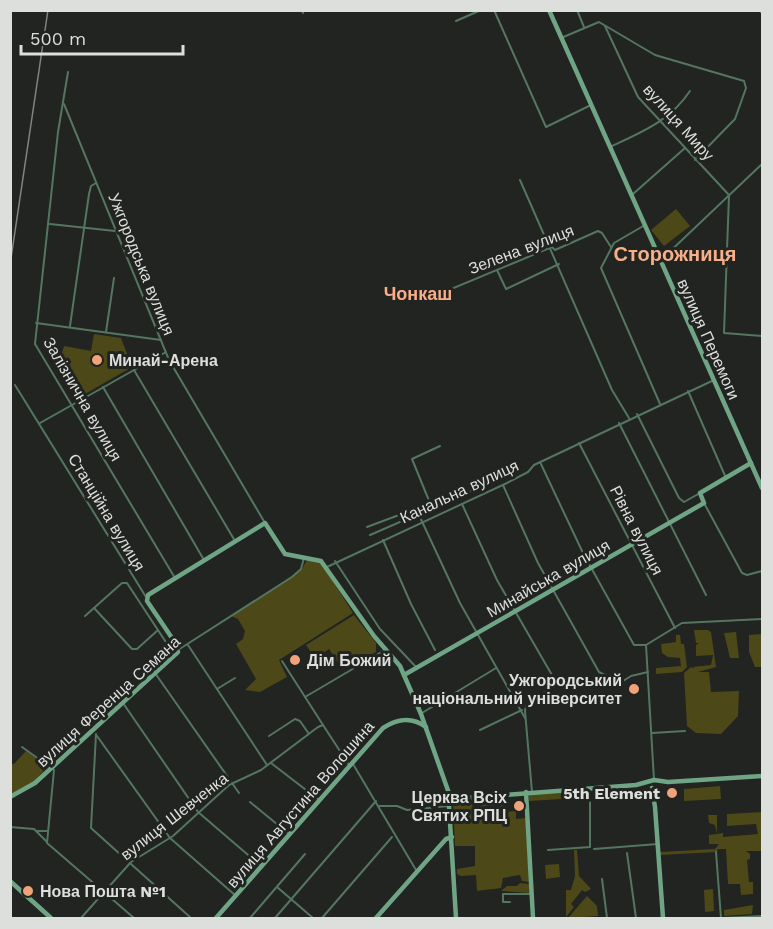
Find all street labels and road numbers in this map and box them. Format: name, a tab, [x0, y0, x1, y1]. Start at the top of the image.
street label: вулиця Миру	[639, 80, 718, 164]
street label: Ужгородська вулиця	[104, 190, 179, 338]
street label: Зелена вулиця	[466, 221, 577, 278]
street label: вулиця Перемоги	[673, 276, 744, 403]
street label: Залізнична вулиця	[39, 334, 126, 465]
street label: Станційна вулиця	[64, 450, 149, 574]
street label: Канальна вулиця	[397, 456, 522, 527]
street label: Рівна вулиця	[606, 482, 667, 578]
street label: Минайська вулиця	[483, 535, 613, 621]
street label: вулиця Ференца Семана	[33, 632, 184, 771]
street label: вулиця Августина Волошина	[223, 717, 378, 892]
street label: вулиця Шевченка	[117, 769, 232, 864]

